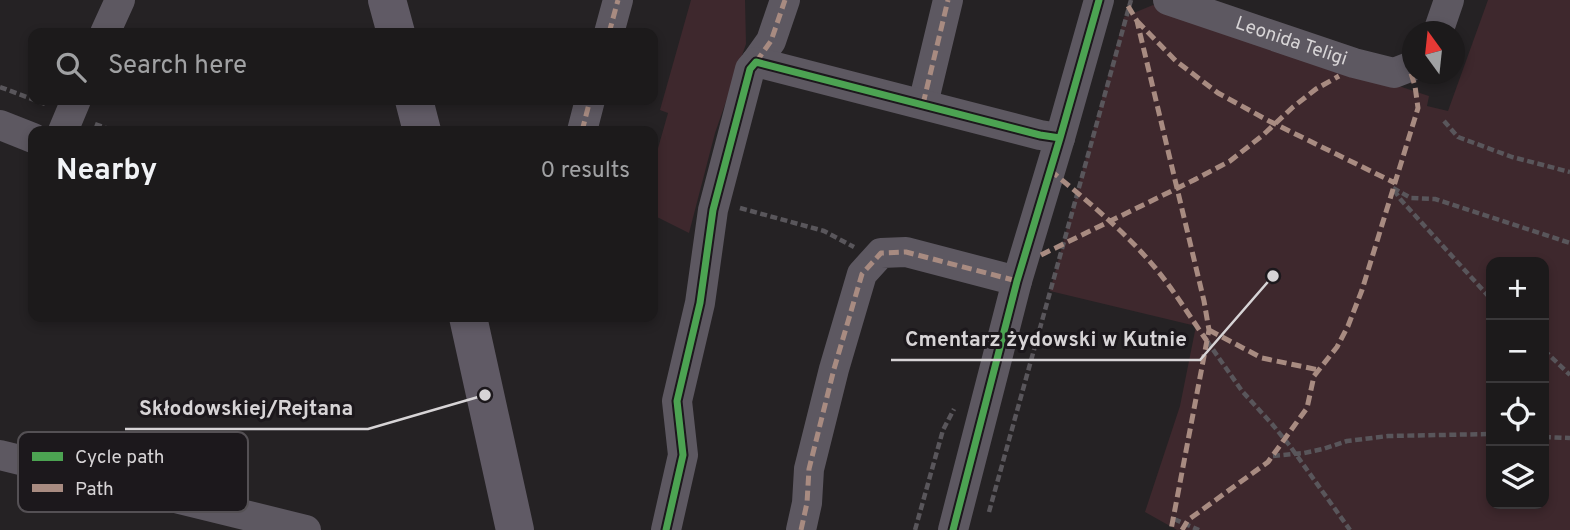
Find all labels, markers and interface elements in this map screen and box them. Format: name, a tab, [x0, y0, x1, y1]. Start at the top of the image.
street label: Leonida Teligi	[1232, 12, 1350, 72]
north arrow	[1402, 21, 1465, 84]
search box	[28, 28, 658, 105]
icon: search	[52, 48, 90, 86]
text: Search here	[108, 50, 247, 83]
text: Nearby	[56, 153, 157, 190]
text: 0 results	[541, 157, 630, 186]
map controls	[1486, 257, 1549, 509]
button: +	[1486, 257, 1549, 320]
callout: Cmentarz żydowski w Kutnie	[891, 318, 1200, 360]
button: −	[1486, 320, 1549, 383]
text: Cmentarz żydowski w Kutnie	[905, 327, 1187, 354]
button: locate	[1486, 383, 1549, 446]
callout: Skłodowskiej/Rejtana	[125, 387, 368, 429]
text: Skłodowskiej/Rejtana	[139, 396, 353, 423]
legend	[18, 432, 248, 512]
text: Cycle path	[75, 446, 164, 470]
button: layers	[1486, 446, 1549, 509]
text: Path	[75, 478, 114, 502]

